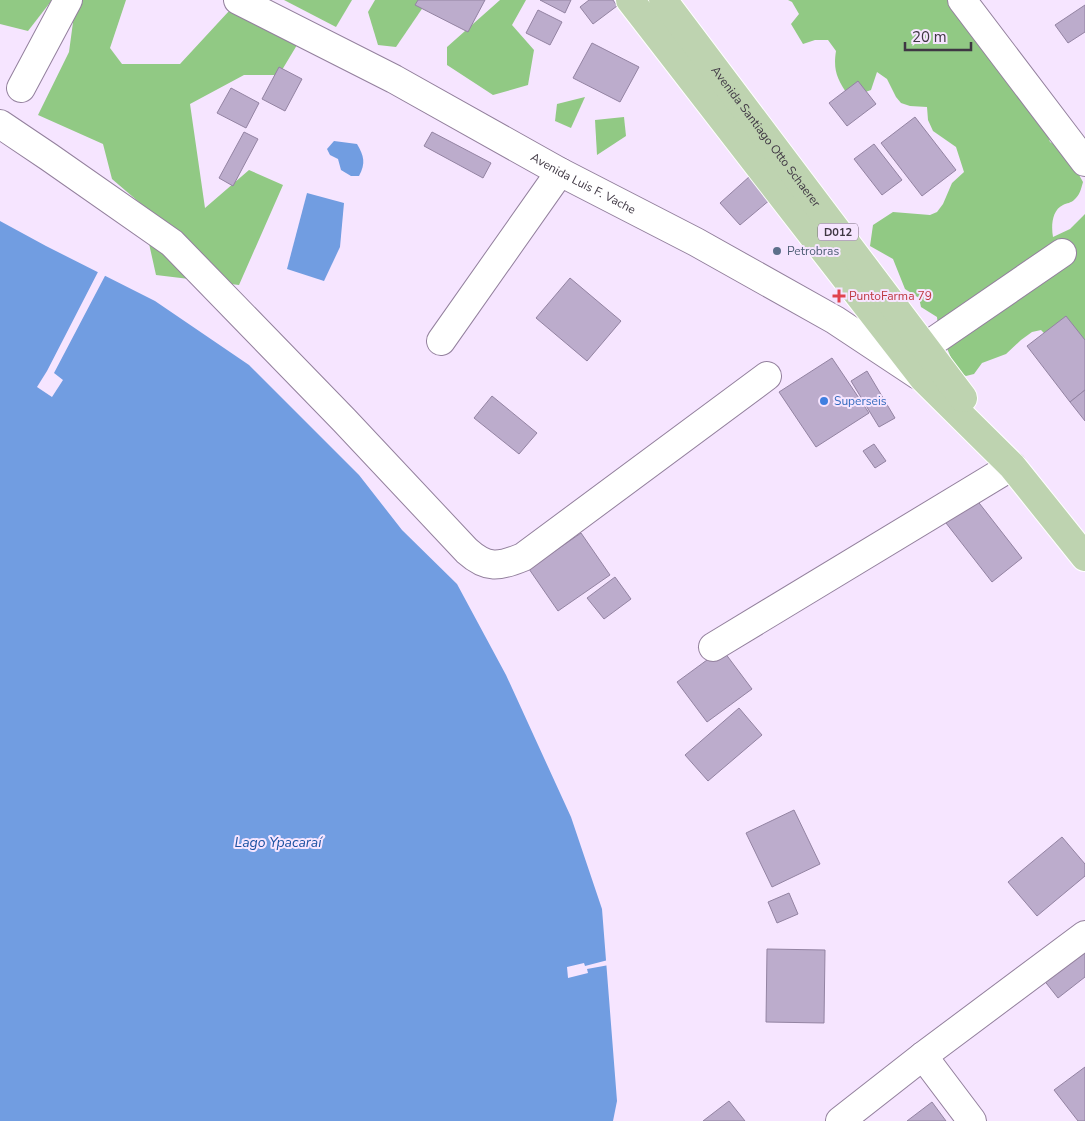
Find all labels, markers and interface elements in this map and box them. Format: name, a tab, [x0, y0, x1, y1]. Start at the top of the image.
scale bar	[905, 20, 971, 52]
text: 20 m	[912, 27, 947, 47]
street label: Avenida Santiago Otto Schaerer	[708, 63, 825, 211]
street label: Avenida Luis F. Vache	[528, 149, 639, 218]
road number: D012	[818, 223, 858, 240]
place label: Petrobras	[787, 243, 839, 259]
marker: Petrobras	[771, 245, 783, 257]
place label: PuntoFarma 79	[849, 288, 932, 304]
marker: PuntoFarma 79	[833, 290, 845, 302]
place label: Superseis	[834, 393, 887, 409]
marker: Superseis	[818, 395, 830, 407]
water label: Lago Ypacaraí	[235, 833, 324, 852]

